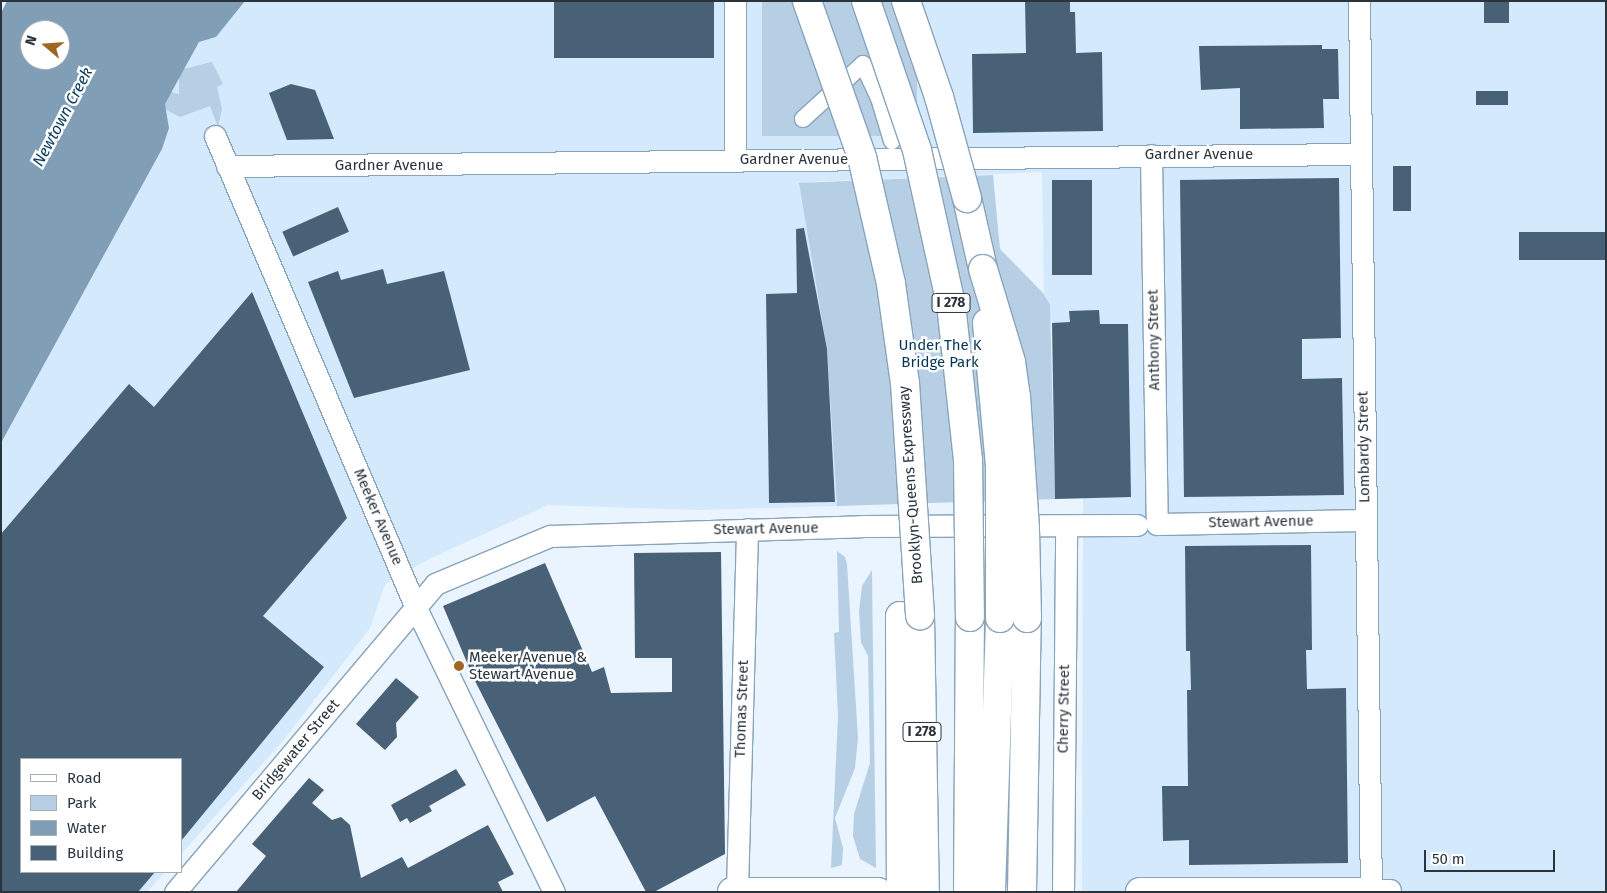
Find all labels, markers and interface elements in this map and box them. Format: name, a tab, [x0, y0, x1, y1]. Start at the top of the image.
north arrow	[20, 20, 70, 70]
text: N	[22, 33, 41, 48]
water label: Newtown Creek	[29, 64, 97, 170]
street label: Gardner Avenue	[1145, 146, 1253, 164]
street label: Gardner Avenue	[740, 151, 848, 169]
street label: Gardner Avenue	[335, 157, 443, 175]
street label: Anthony Street	[1144, 289, 1164, 391]
road number: I 278	[931, 292, 971, 314]
park label: Under The K Bridge Park	[898, 336, 982, 371]
street label: Brooklyn-Queens Expressway	[895, 385, 927, 585]
street label: Lombardy Street	[1354, 391, 1374, 503]
street label: Meeker Avenue	[350, 466, 406, 568]
street label: Stewart Avenue	[1208, 512, 1314, 532]
street label: Stewart Avenue	[713, 519, 819, 539]
place label: Meeker Avenue & Stewart Avenue	[469, 648, 587, 683]
marker: Meeker Avenue & Stewart Avenue	[453, 660, 465, 672]
street label: Thomas Street	[731, 660, 753, 758]
street label: Cherry Street	[1054, 664, 1074, 754]
street label: Bridgewater Street	[248, 696, 344, 804]
road number: I 278	[902, 720, 942, 744]
legend	[20, 758, 182, 873]
text: Road	[67, 769, 102, 787]
text: Park	[67, 794, 97, 812]
text: Water	[67, 819, 106, 837]
scale bar	[1427, 840, 1558, 872]
text: Building	[67, 844, 123, 862]
text: 50 m	[1432, 850, 1465, 868]

